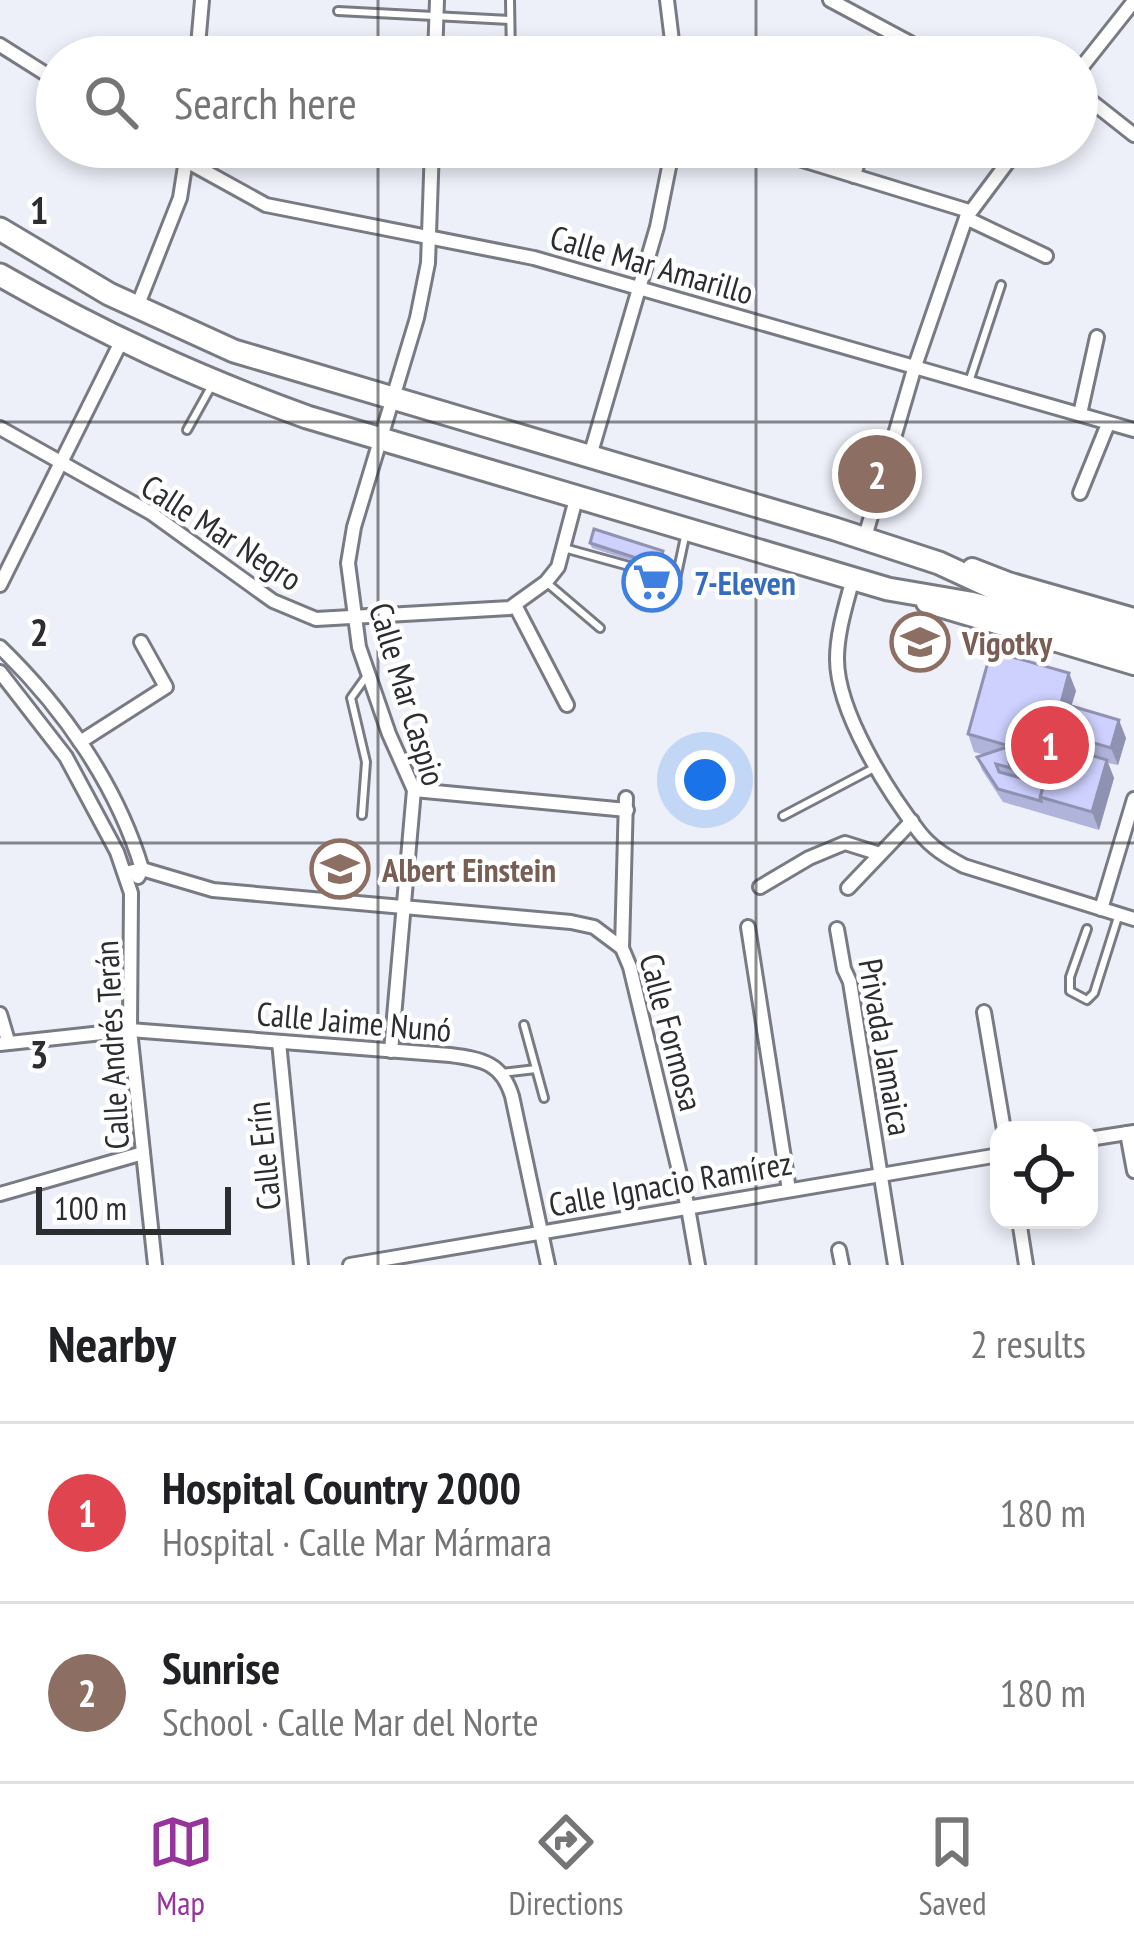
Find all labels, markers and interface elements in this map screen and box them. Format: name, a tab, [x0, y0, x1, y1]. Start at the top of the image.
search box	[36, 36, 1098, 168]
icon: search	[78, 69, 144, 135]
text: Search here	[174, 73, 357, 131]
text: 1	[30, 184, 48, 235]
street label: Calle Mar Amarillo	[545, 214, 759, 314]
pin: 2	[838, 429, 916, 519]
street label: Calle Mar Negro	[134, 464, 310, 600]
supermarket icon: 7-Eleven	[621, 551, 683, 613]
place label: 7-Eleven	[694, 561, 796, 604]
street label: Calle Mar Caspio	[360, 597, 456, 791]
text: 2	[30, 606, 48, 657]
school or university icon: Vigotky	[889, 611, 951, 673]
place label: Vigotky	[961, 621, 1053, 664]
pin: 1	[1011, 700, 1089, 790]
your location	[675, 750, 735, 810]
school or university icon: Albert Einstein	[309, 838, 371, 900]
place label: Albert Einstein	[381, 848, 556, 891]
street label: Calle Andrés Terán	[84, 939, 138, 1151]
street label: Calle Formosa	[630, 949, 714, 1115]
street label: Privada Jamaica	[849, 955, 923, 1139]
street label: Calle Jaime Nunó	[255, 991, 453, 1051]
text: 3	[30, 1028, 48, 1079]
street label: Calle Erín	[236, 1100, 290, 1212]
map controls	[990, 1121, 1098, 1229]
button: locate	[990, 1121, 1098, 1229]
street label: Calle Ignacio Ramírez	[545, 1140, 795, 1226]
scale bar	[36, 1181, 231, 1234]
text: 100 m	[54, 1186, 127, 1229]
text: Nearby	[48, 1310, 176, 1376]
text: 2 results	[970, 1318, 1086, 1369]
text: Hospital Country 2000	[162, 1458, 521, 1516]
text: 1	[78, 1487, 96, 1538]
text: 180 m	[1000, 1487, 1086, 1538]
text: Hospital · Calle Mar Mármara	[162, 1516, 552, 1567]
text: Sunrise	[162, 1638, 280, 1696]
text: 2	[78, 1667, 96, 1718]
text: 180 m	[1000, 1667, 1086, 1718]
text: School · Calle Mar del Norte	[162, 1696, 539, 1747]
tab: Map	[148, 1809, 214, 1924]
tab: Directions	[509, 1809, 623, 1924]
tab: Saved	[918, 1809, 986, 1924]

